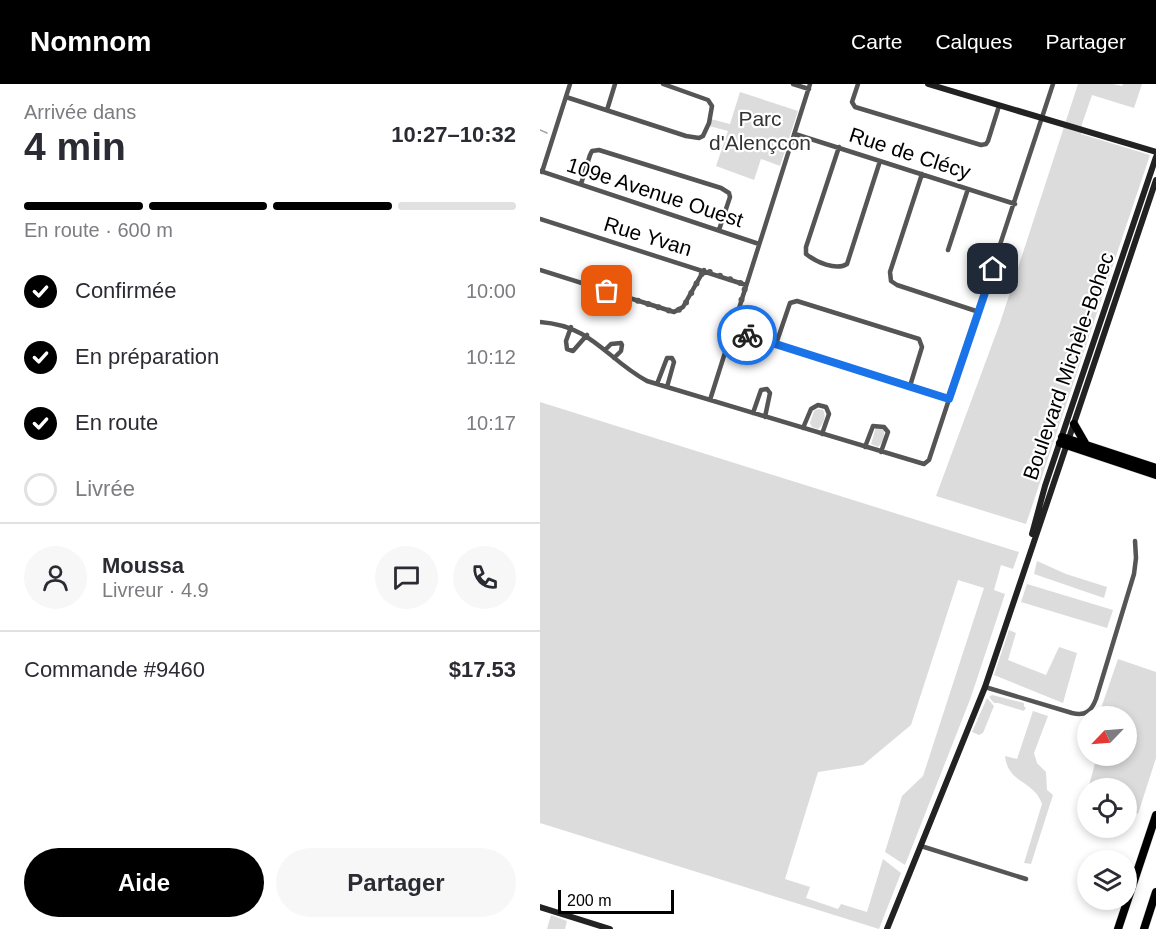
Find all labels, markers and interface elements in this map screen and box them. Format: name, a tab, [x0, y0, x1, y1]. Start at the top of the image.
text: Nomnom	[30, 26, 151, 57]
text: Carte	[851, 30, 902, 53]
text: Calques	[935, 30, 1012, 53]
text: Partager	[1045, 30, 1126, 53]
text: Arrivée dans	[24, 101, 136, 123]
park label: Parc d'Alençcon	[709, 107, 811, 154]
text: 10:27–10:32	[391, 122, 516, 147]
street label: Rue de Clécy	[847, 123, 974, 184]
text: 4 min	[24, 125, 126, 168]
street label: 109e Avenue Ouest	[564, 153, 746, 231]
street label: Rue Yvan	[601, 212, 695, 260]
text: En route · 600 m	[24, 219, 173, 241]
pin	[967, 243, 1018, 294]
street label: Boulevard Michèle-Bohec	[1018, 249, 1118, 483]
icon: home	[976, 252, 1009, 285]
pin	[581, 265, 632, 316]
icon: bag	[590, 274, 623, 307]
icon: check	[24, 275, 57, 308]
text: Confirmée	[75, 278, 176, 303]
text: 10:00	[466, 280, 516, 302]
courier	[717, 305, 777, 365]
icon: bike	[731, 319, 764, 352]
icon: check	[24, 341, 57, 374]
text: En préparation	[75, 344, 219, 369]
text: 10:12	[466, 346, 516, 368]
icon: check	[24, 407, 57, 440]
text: En route	[75, 410, 158, 435]
text: 10:17	[466, 412, 516, 434]
text: Livrée	[75, 476, 135, 501]
button: person	[24, 546, 87, 609]
button: chat	[375, 546, 438, 609]
button: phone	[453, 546, 516, 609]
text: Moussa	[102, 553, 184, 578]
text: Livreur · 4.9	[102, 579, 209, 601]
text: Commande #9460	[24, 657, 205, 682]
text: $17.53	[449, 657, 516, 682]
north arrow	[1077, 706, 1137, 766]
map controls	[1077, 706, 1137, 910]
button: locate	[1077, 778, 1137, 838]
button: Aide	[24, 848, 264, 917]
button: Partager	[276, 848, 516, 917]
button: layers	[1077, 850, 1137, 910]
scale bar	[558, 887, 674, 914]
text: 200 m	[567, 892, 611, 909]

